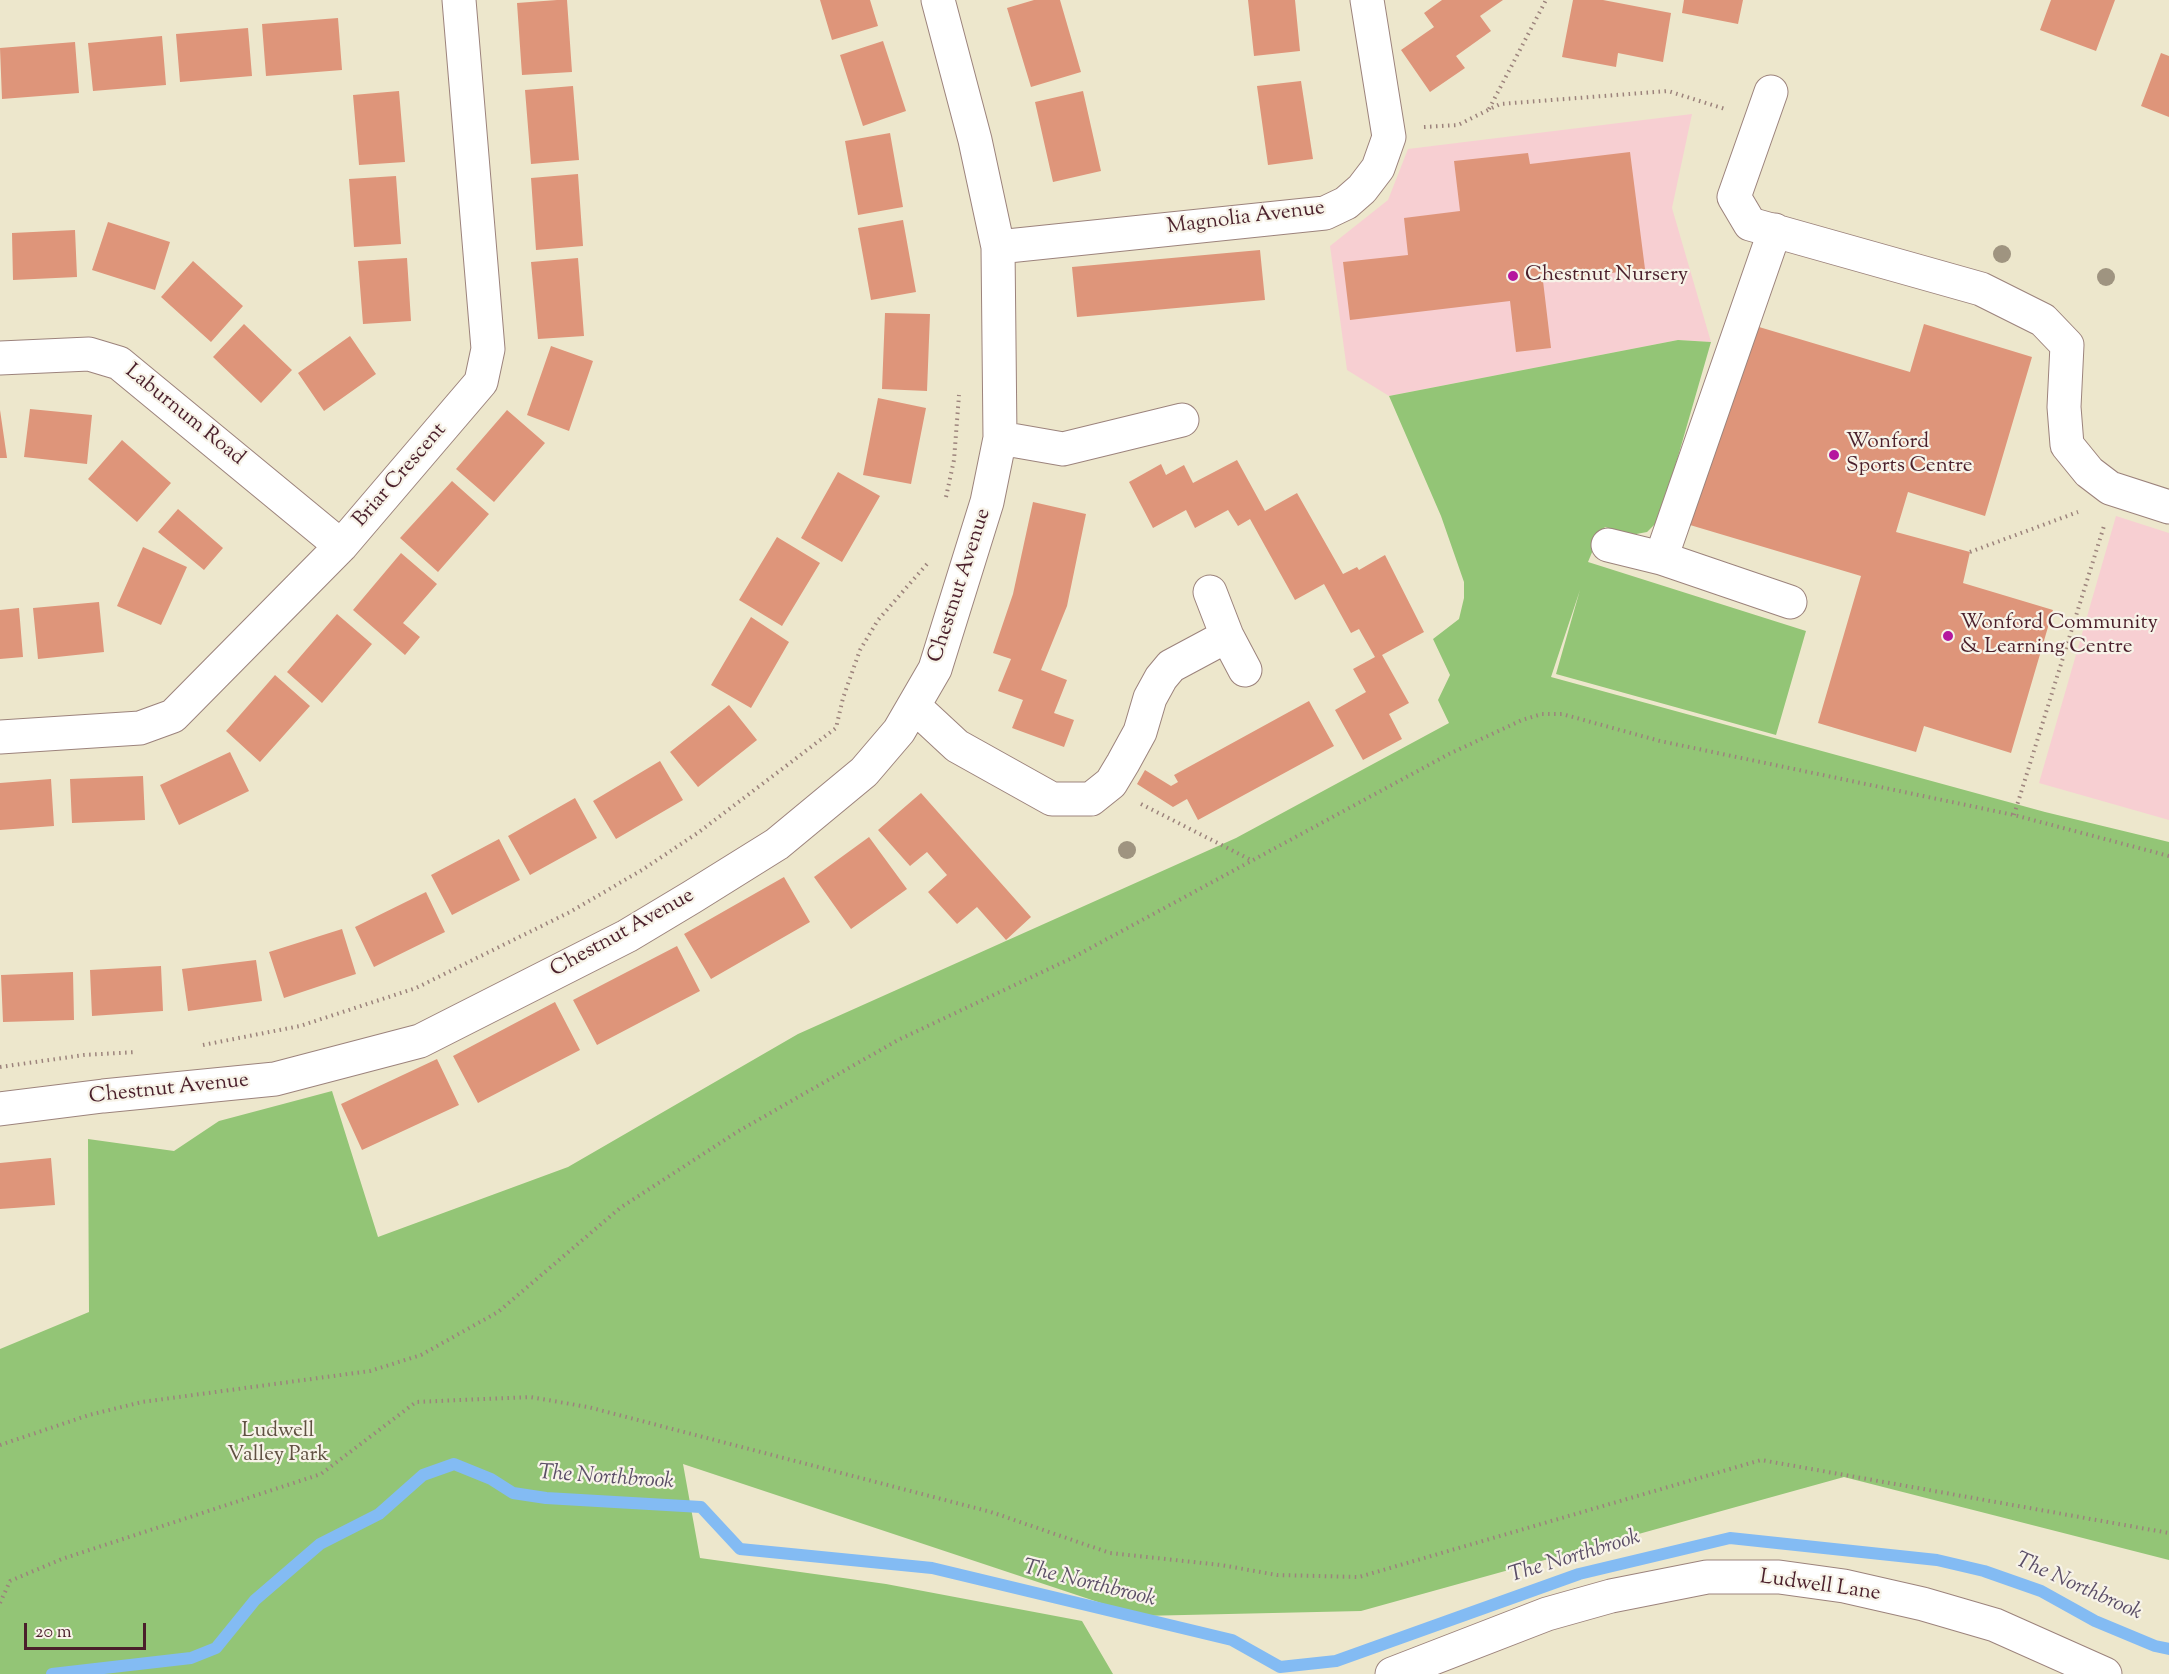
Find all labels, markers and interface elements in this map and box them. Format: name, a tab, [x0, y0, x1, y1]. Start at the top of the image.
street label: Magnolia Avenue	[1166, 197, 1326, 241]
place label: Chestnut Nursery	[1525, 263, 1688, 289]
marker: Chestnut Nursery	[1506, 269, 1520, 283]
street label: Laburnum Road	[119, 360, 249, 472]
street label: Briar Crescent	[349, 419, 453, 533]
place label: Wonford Sports Centre	[1846, 430, 1973, 480]
marker: Wonford Sports Centre	[1827, 448, 1841, 462]
street label: Chestnut Avenue	[924, 506, 998, 666]
place label: Wonford Community & Learning Centre	[1960, 611, 2158, 661]
marker: Wonford Community & Learning Centre	[1941, 629, 1955, 643]
street label: Chestnut Avenue	[547, 884, 699, 984]
street label: Chestnut Avenue	[88, 1069, 250, 1111]
park label: Ludwell Valley Park	[227, 1419, 329, 1469]
water label: The Northbrook	[537, 1461, 675, 1497]
water label: The Northbrook	[1506, 1525, 1644, 1591]
water label: The Northbrook	[2010, 1548, 2146, 1628]
water label: The Northbrook	[1020, 1556, 1158, 1614]
street label: Ludwell Lane	[1758, 1566, 1882, 1608]
scale bar	[27, 1611, 148, 1649]
text: 20 m	[35, 1620, 72, 1646]

